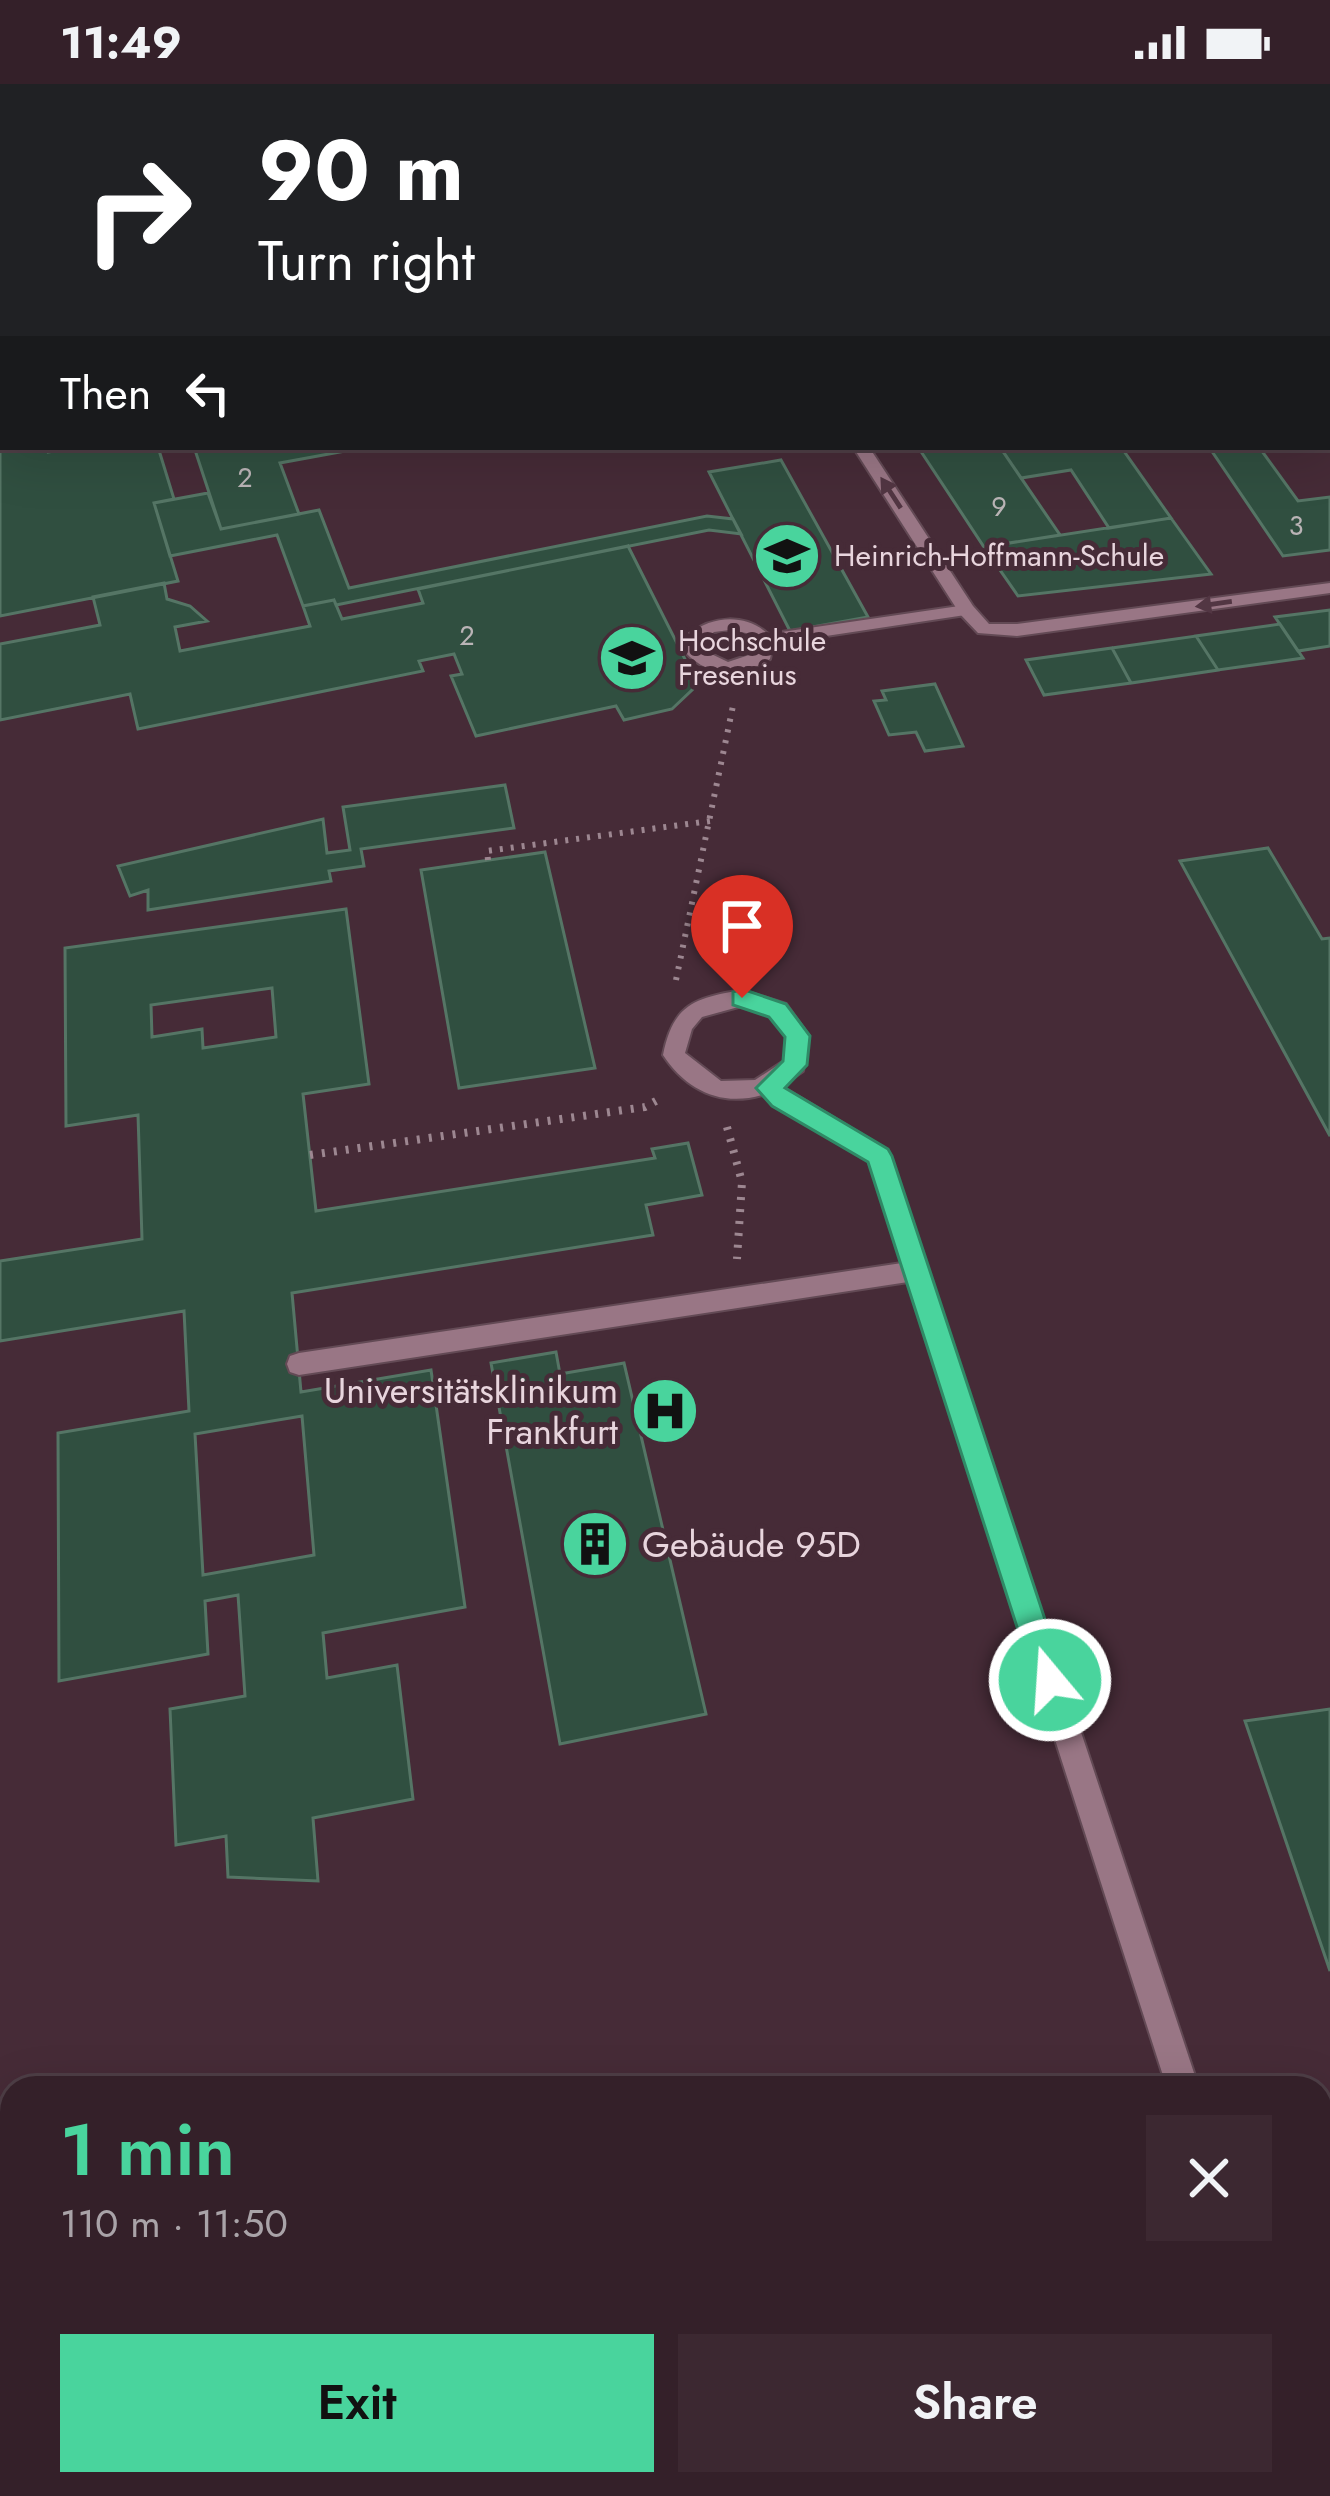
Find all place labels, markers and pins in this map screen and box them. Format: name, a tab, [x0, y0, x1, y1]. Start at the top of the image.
school or university icon: Heinrich-Hoffmann-Schule	[752, 521, 822, 591]
place label: Heinrich-Hoffmann-Schule	[834, 534, 1164, 577]
place label: Hochschule Fresenius	[678, 619, 826, 696]
school or university icon: Hochschule Fresenius	[597, 623, 667, 693]
pin	[691, 875, 793, 998]
place label: Universitätsklinikum Frankfurt	[324, 1364, 618, 1457]
hospital icon: Universitätsklinikum Frankfurt	[630, 1376, 700, 1446]
building icon: Gebäude 95D	[560, 1509, 630, 1579]
place label: Gebäude 95D	[642, 1518, 861, 1570]

